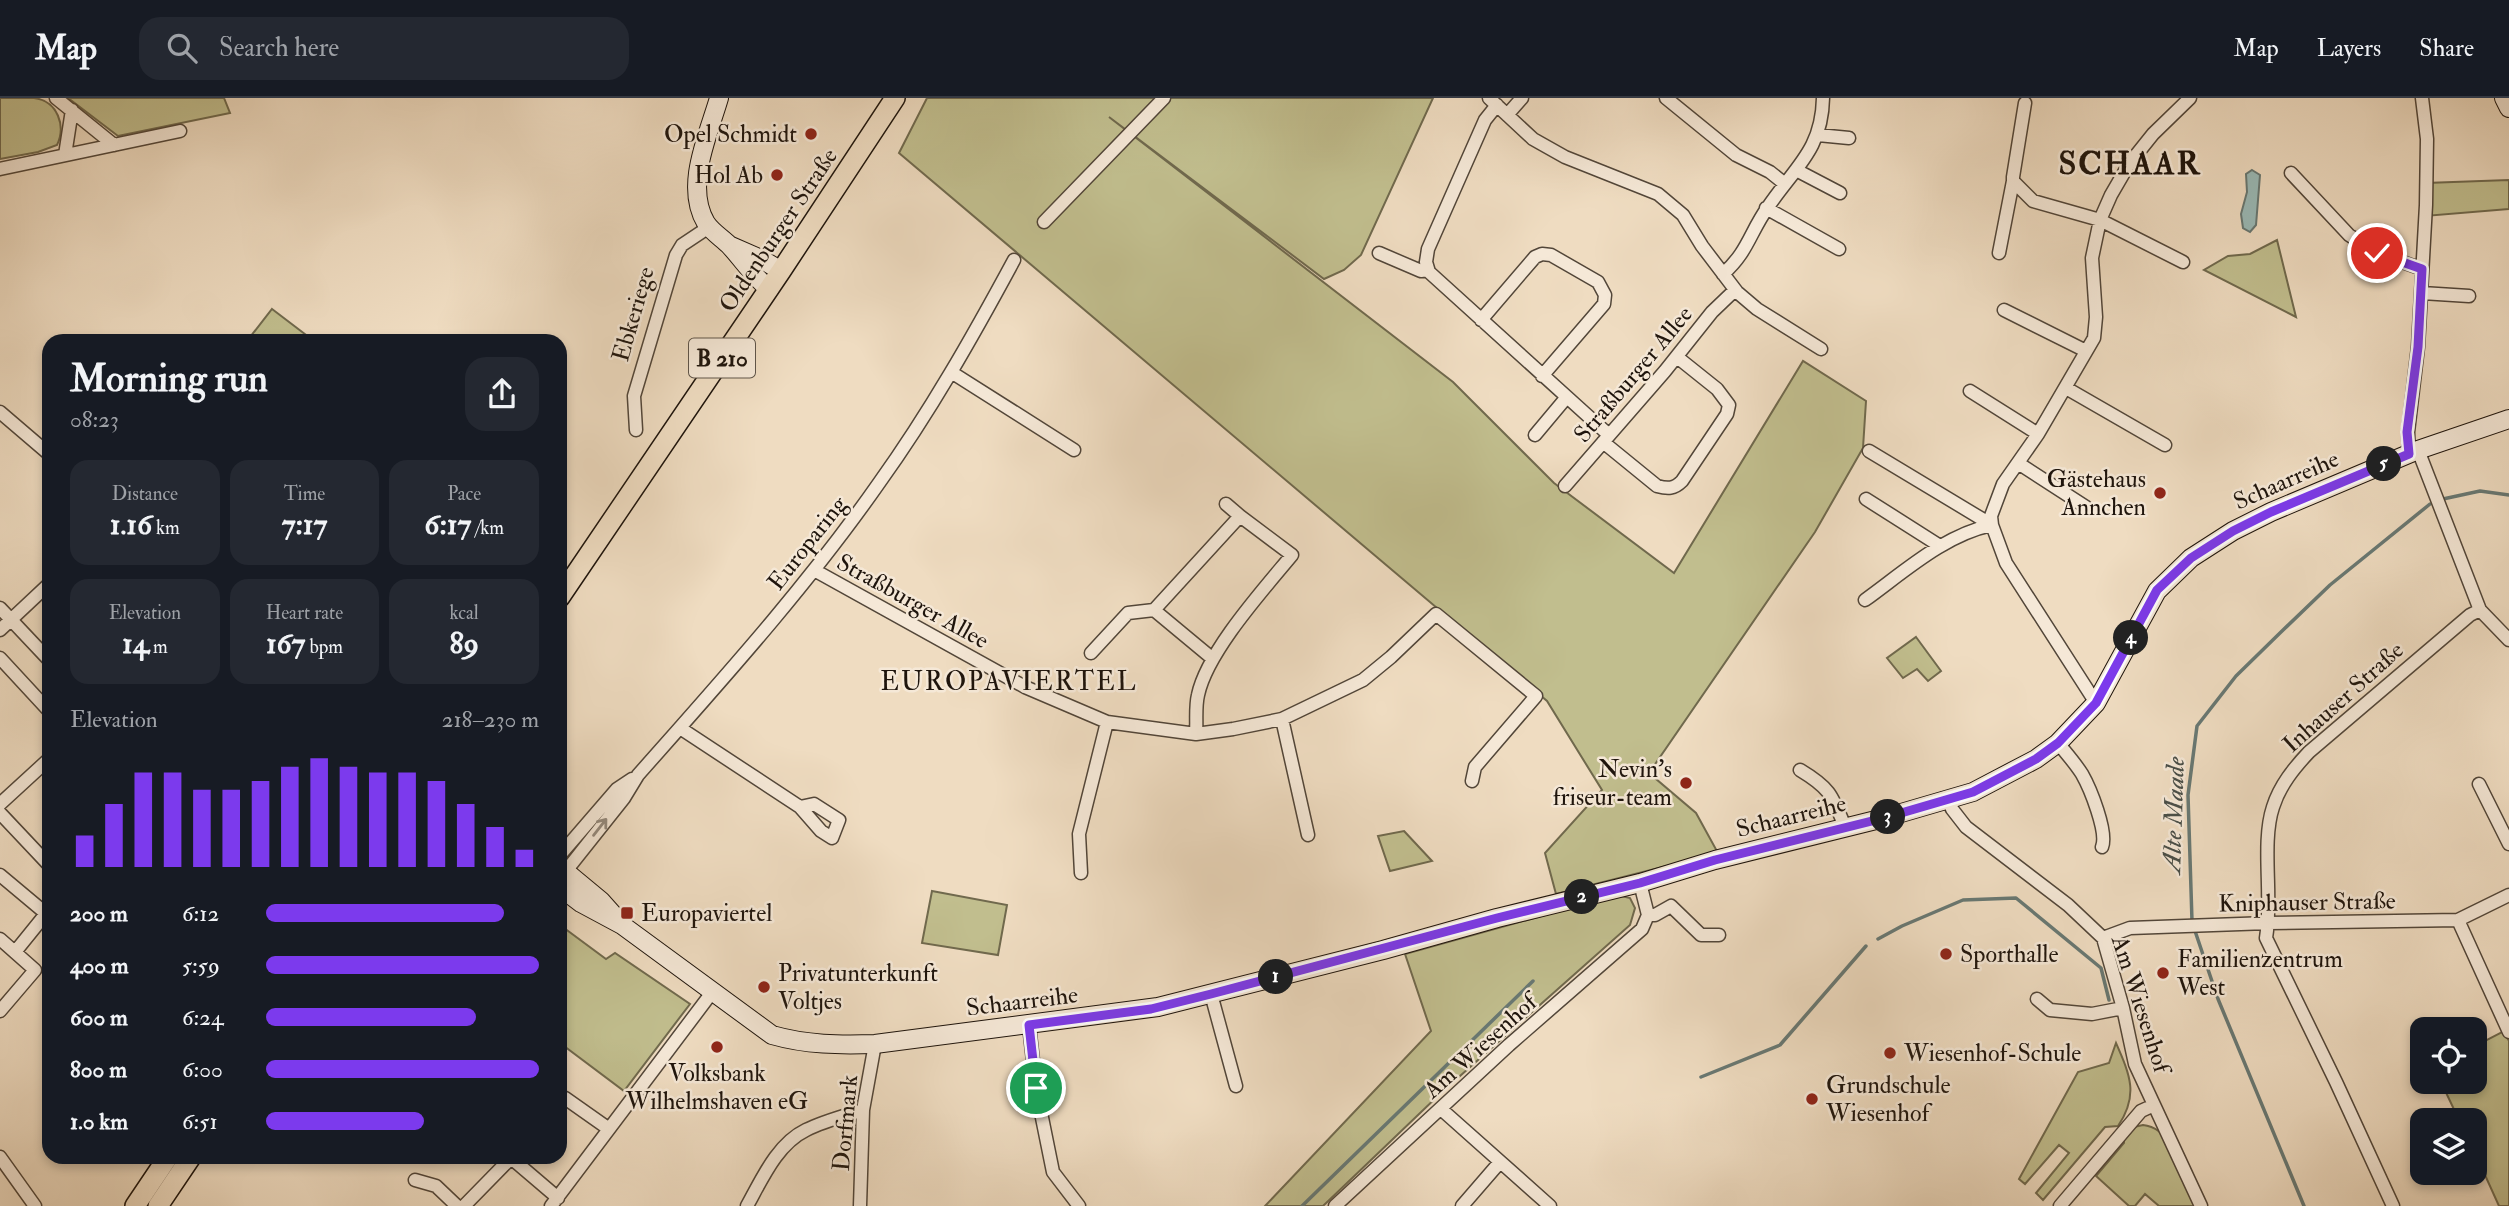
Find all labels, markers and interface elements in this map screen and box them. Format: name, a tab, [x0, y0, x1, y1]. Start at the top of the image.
search box	[139, 17, 629, 80]
text: Map	[35, 28, 97, 69]
icon: search	[163, 29, 201, 67]
text: Search here	[219, 32, 339, 64]
text: Map	[2234, 33, 2279, 64]
text: Layers	[2317, 33, 2381, 64]
text: Share	[2419, 33, 2474, 64]
place label: Opel Schmidt	[664, 119, 797, 150]
marker: Opel Schmidt	[803, 126, 819, 142]
street label: Oldenburger Straße	[712, 142, 845, 318]
district label: SCHAAR	[2058, 144, 2202, 184]
place label: Hol Ab	[694, 160, 763, 191]
marker: Hol Ab	[769, 167, 785, 183]
pin	[2347, 223, 2407, 283]
icon: check	[2358, 234, 2396, 272]
street label: Ebkeriege	[605, 263, 662, 365]
street label: Straßburger Allee	[1567, 300, 1700, 449]
road number: B 210	[689, 339, 755, 378]
text: Morning run	[70, 355, 268, 403]
button: share	[465, 357, 539, 431]
text: 08:23	[70, 405, 119, 434]
street label: Schaarreihe	[2229, 443, 2344, 517]
pin: 5	[2366, 446, 2402, 482]
text: 5	[2379, 451, 2388, 475]
place label: Gästehaus Annchen	[2047, 464, 2146, 523]
text: Distance	[112, 482, 178, 506]
text: Time	[284, 482, 325, 506]
text: Pace	[447, 482, 481, 506]
marker: Gästehaus Annchen	[2152, 485, 2168, 501]
street label: Europaring	[761, 489, 855, 597]
text: 1.16	[110, 506, 152, 543]
text: 7:17	[282, 506, 327, 543]
text: 6:17	[424, 506, 471, 543]
text: km	[152, 516, 180, 540]
text: /km	[471, 516, 504, 540]
street label: Straßburger Allee	[831, 547, 994, 656]
text: Elevation	[109, 601, 181, 625]
text: Heart rate	[266, 601, 343, 625]
text: kcal	[450, 601, 479, 625]
pin: 4	[2114, 620, 2148, 656]
text: 14	[122, 625, 149, 662]
text: 167	[266, 625, 305, 662]
text: 89	[449, 625, 479, 662]
text: 4	[2125, 625, 2136, 649]
text: m	[149, 635, 168, 659]
text: bpm	[305, 635, 343, 659]
street label: Inhauser Straße	[2276, 635, 2410, 760]
district label: EUROPAVIERTEL	[880, 666, 1138, 698]
text: Elevation	[70, 705, 158, 734]
text: 218–230 m	[442, 705, 539, 734]
place label: Nevin's friseur-team	[1553, 754, 1672, 813]
water label: Alte Maade	[2156, 756, 2192, 877]
marker: Nevin's friseur-team	[1678, 775, 1694, 791]
street label: Schaarreihe	[1733, 788, 1849, 845]
pin: 3	[1870, 800, 1906, 834]
text: 3	[1884, 804, 1891, 828]
one-way arrow	[593, 819, 608, 837]
pin: 2	[1564, 880, 1600, 914]
text: 2	[1577, 884, 1586, 908]
street label: Kniphauser Straße	[2218, 885, 2396, 920]
place label: Europaviertel	[641, 898, 772, 929]
text: 200 m	[70, 899, 128, 928]
text: 6:12	[182, 899, 219, 928]
marker: Europaviertel	[619, 905, 635, 921]
street label: Am Wiesenhof	[2104, 931, 2178, 1080]
place label: Sporthalle	[1960, 939, 2058, 970]
place label: Familienzentrum West	[2176, 944, 2343, 1003]
marker: Sporthalle	[1938, 946, 1954, 962]
text: 400 m	[70, 951, 129, 980]
text: 5:59	[182, 951, 220, 980]
place label: Privatunterkunft Voltjes	[778, 958, 938, 1017]
pin: 1	[1258, 960, 1294, 994]
text: 1	[1272, 964, 1279, 988]
marker: Familienzentrum West	[2155, 965, 2171, 981]
marker: Privatunterkunft Voltjes	[756, 979, 772, 995]
street label: Schaarreihe	[964, 979, 1080, 1024]
street label: Am Wiesenhof	[1416, 985, 1546, 1106]
text: 600 m	[70, 1003, 128, 1032]
text: 6:24	[182, 1003, 223, 1032]
map controls	[2410, 1017, 2487, 1185]
button: locate	[2410, 1017, 2487, 1094]
place label: Wiesenhof-Schule	[1903, 1038, 2081, 1069]
marker: Volksbank Wilhelmshaven eG	[709, 1039, 725, 1055]
marker: Wiesenhof-Schule	[1882, 1045, 1898, 1061]
text: 800 m	[70, 1055, 127, 1084]
text: 6:00	[182, 1055, 223, 1084]
place label: Volksbank Wilhelmshaven eG	[625, 1058, 808, 1117]
pin	[1006, 1058, 1066, 1118]
icon: arrive	[1017, 1069, 1055, 1107]
place label: Grundschule Wiesenhof	[1825, 1070, 1950, 1129]
street label: Dorfmark	[826, 1073, 865, 1173]
marker: Grundschule Wiesenhof	[1804, 1091, 1820, 1107]
text: 1.0 km	[70, 1107, 128, 1136]
text: 6:51	[182, 1107, 218, 1136]
button: layers	[2410, 1108, 2487, 1185]

